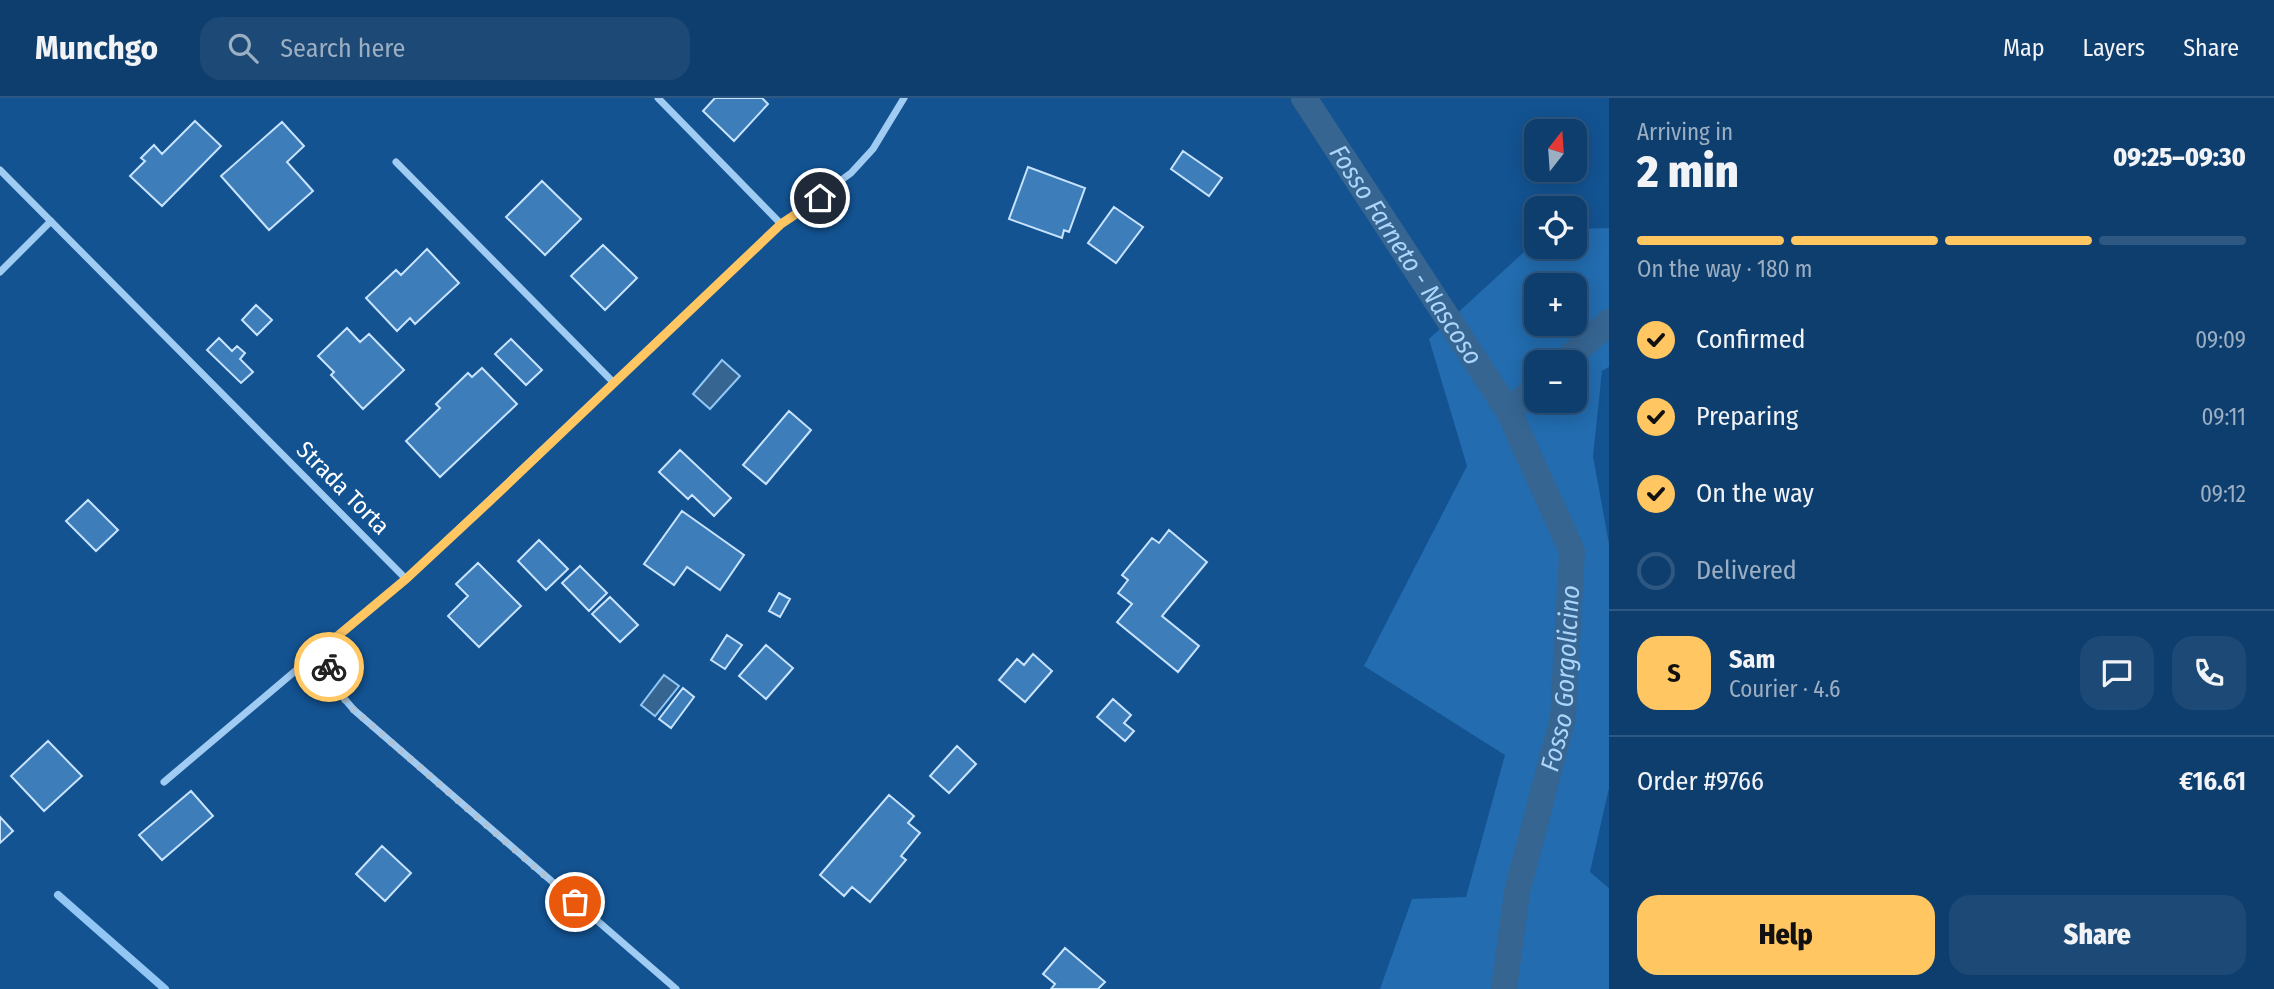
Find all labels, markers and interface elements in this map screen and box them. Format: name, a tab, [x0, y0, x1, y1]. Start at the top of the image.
search box	[200, 17, 690, 80]
text: Munchgo	[35, 28, 158, 68]
icon: search	[224, 29, 262, 67]
text: Search here	[280, 33, 405, 64]
text: Map	[2003, 34, 2045, 62]
text: Layers	[2083, 34, 2145, 62]
text: Share	[2183, 34, 2239, 62]
text: Arriving in	[1637, 118, 1733, 146]
north arrow	[1524, 119, 1587, 182]
map controls	[1524, 119, 1587, 413]
water label: Fosso Farneto - Nascoso	[1323, 139, 1489, 370]
text: 09:25–09:30	[2113, 142, 2246, 173]
text: 2 min	[1637, 144, 1739, 199]
pin	[790, 168, 850, 228]
icon: home	[801, 179, 839, 217]
button: locate	[1524, 196, 1587, 259]
text: On the way · 180 m	[1637, 255, 1813, 283]
button: +	[1524, 273, 1587, 336]
icon: check	[1637, 321, 1675, 359]
text: Confirmed	[1696, 324, 1806, 355]
text: 09:09	[2195, 326, 2246, 354]
button: −	[1524, 350, 1587, 413]
icon: check	[1637, 398, 1675, 436]
text: Preparing	[1696, 401, 1798, 432]
text: 09:11	[2201, 403, 2246, 431]
street label: Strada Torta	[291, 436, 395, 540]
icon: check	[1637, 475, 1675, 513]
text: On the way	[1696, 478, 1814, 509]
text: 09:12	[2200, 480, 2246, 508]
text: Delivered	[1696, 555, 1797, 586]
water label: Fosso Gorgolicino	[1534, 584, 1586, 775]
courier	[294, 632, 364, 702]
button: chat	[2080, 636, 2154, 710]
button: phone	[2172, 636, 2246, 710]
text: Sam	[1729, 644, 1775, 675]
icon: bike	[310, 648, 348, 686]
text: S	[1667, 658, 1681, 689]
text: Courier · 4.6	[1729, 675, 1840, 703]
text: Order #9766	[1637, 766, 1764, 797]
text: €16.61	[2179, 766, 2246, 797]
pin	[545, 872, 605, 932]
icon: bag	[556, 883, 594, 921]
button: Help	[1637, 895, 1935, 975]
button: Share	[1949, 895, 2246, 975]

